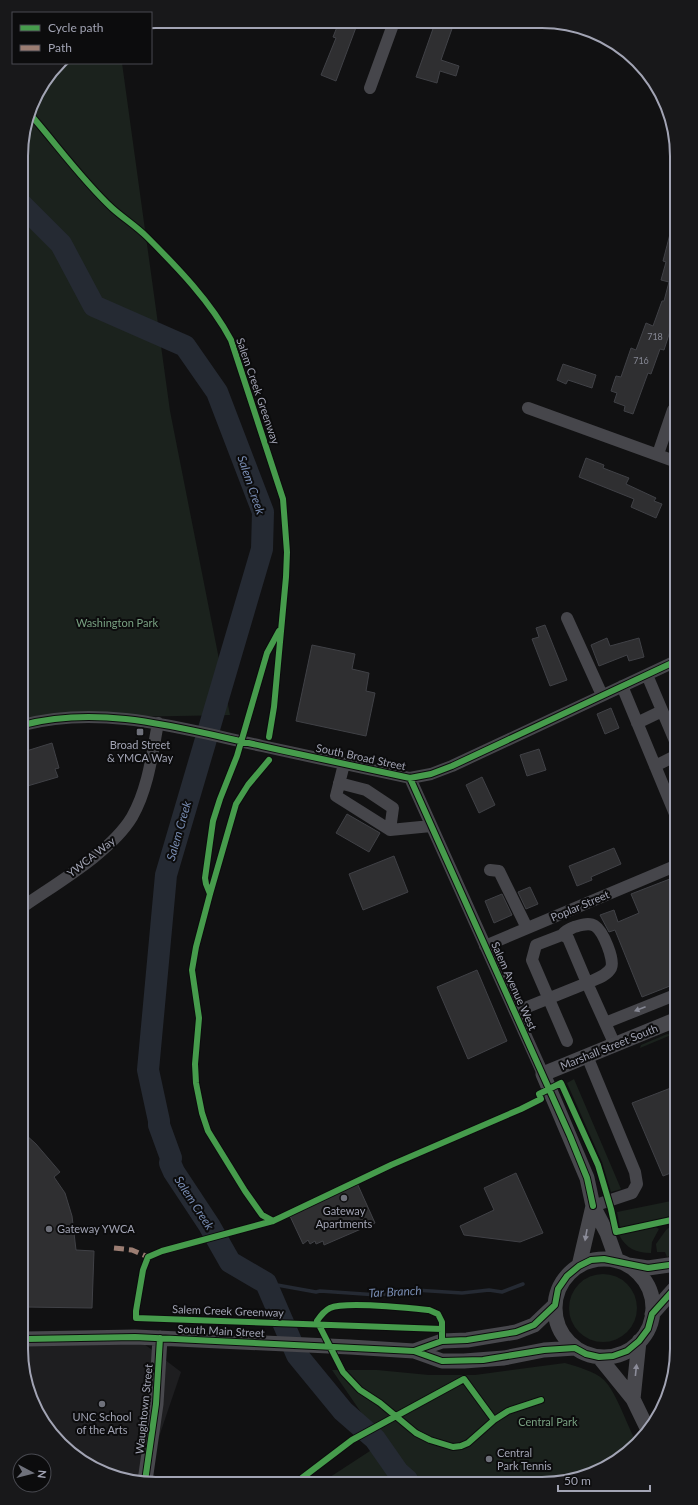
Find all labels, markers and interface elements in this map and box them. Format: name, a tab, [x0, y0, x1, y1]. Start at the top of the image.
legend	[12, 12, 152, 64]
text: Cycle path	[48, 20, 103, 35]
text: Path	[48, 40, 72, 55]
house number: 718	[647, 331, 663, 342]
street label: Salem Creek Greenway	[234, 336, 283, 446]
house number: 716	[633, 355, 649, 366]
water label: Salem Creek	[234, 453, 269, 517]
park label: Washington Park	[76, 616, 159, 629]
marker: Broad Street & YMCA Way	[135, 727, 145, 737]
place label: Broad Street & YMCA Way	[107, 738, 173, 764]
street label: South Broad Street	[315, 741, 407, 772]
water label: Salem Creek	[163, 799, 194, 862]
street label: YWCA Way	[64, 834, 117, 879]
street label: Poplar Street	[549, 887, 611, 924]
street label: Salem Avenue West	[489, 939, 540, 1032]
one-way arrow	[635, 1006, 646, 1012]
street label: Marshall Street South	[558, 1021, 659, 1072]
water label: Salem Creek	[171, 1173, 218, 1233]
marker: Gateway Apartments	[339, 1193, 349, 1203]
place label: Gateway Apartments	[316, 1204, 373, 1230]
place label: Gateway YWCA	[57, 1222, 135, 1235]
marker: Gateway YWCA	[44, 1224, 54, 1234]
one-way arrow	[583, 1229, 589, 1242]
water label: Tar Branch	[368, 1283, 422, 1300]
street label: Salem Creek Greenway	[172, 1302, 284, 1319]
street label: South Main Street	[177, 1322, 265, 1339]
street label: Waughtown Street	[132, 1363, 155, 1455]
one-way arrow	[633, 1364, 640, 1376]
marker: UNC School of the Arts	[97, 1399, 107, 1409]
place label: UNC School of the Arts	[72, 1410, 132, 1436]
park label: Central Park	[518, 1415, 578, 1428]
place label: Central Park Tennis	[497, 1446, 552, 1472]
north arrow	[12, 1453, 52, 1493]
marker: Central Park Tennis	[484, 1454, 494, 1464]
scale bar	[558, 1467, 650, 1493]
text: N	[35, 1469, 49, 1479]
text: 50 m	[564, 1473, 591, 1488]

